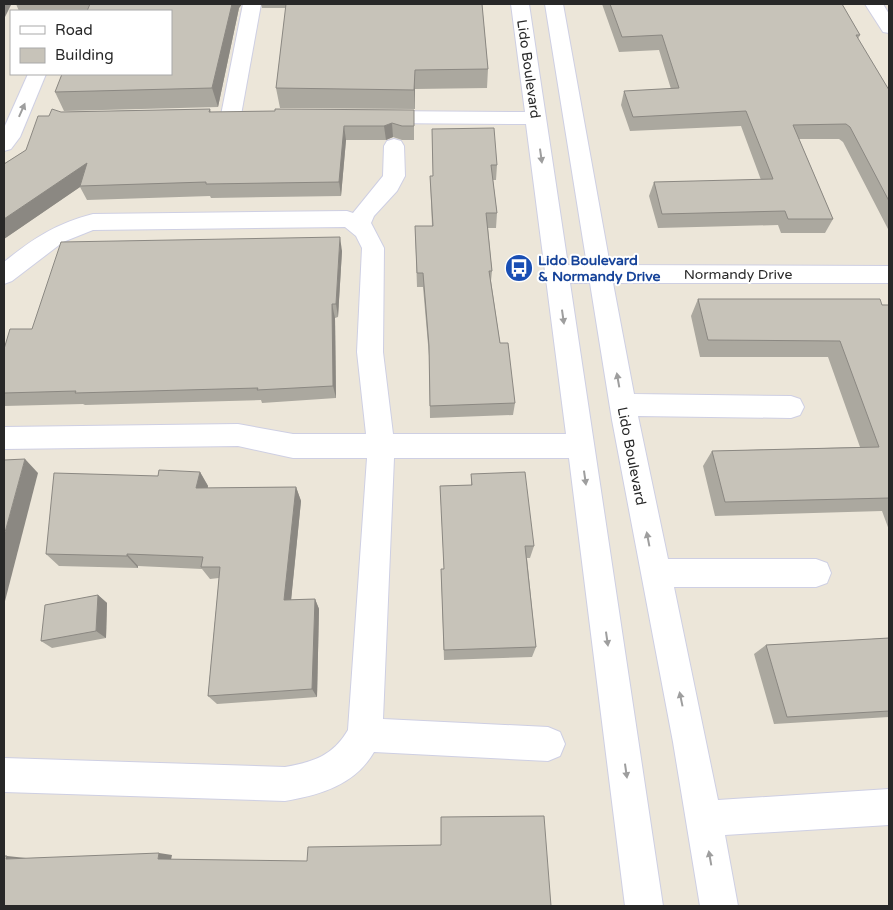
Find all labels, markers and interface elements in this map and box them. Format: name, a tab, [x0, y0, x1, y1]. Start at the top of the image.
legend	[10, 10, 172, 75]
street label: Lido Boulevard	[513, 18, 544, 120]
text: Road	[55, 21, 93, 39]
text: Building	[55, 46, 114, 64]
one-way arrow	[18, 103, 26, 117]
one-way arrow	[537, 148, 545, 164]
place label: Lido Boulevard & Normandy Drive	[538, 252, 661, 285]
bus stop icon: Lido Boulevard & Normandy Drive	[504, 253, 534, 283]
street label: Normandy Drive	[684, 266, 792, 283]
one-way arrow	[559, 309, 567, 325]
one-way arrow	[614, 371, 622, 387]
street label: Lido Boulevard	[614, 406, 649, 507]
one-way arrow	[581, 470, 589, 486]
one-way arrow	[644, 531, 652, 547]
one-way arrow	[603, 631, 611, 647]
one-way arrow	[676, 690, 684, 706]
one-way arrow	[622, 763, 630, 779]
one-way arrow	[706, 850, 714, 866]

